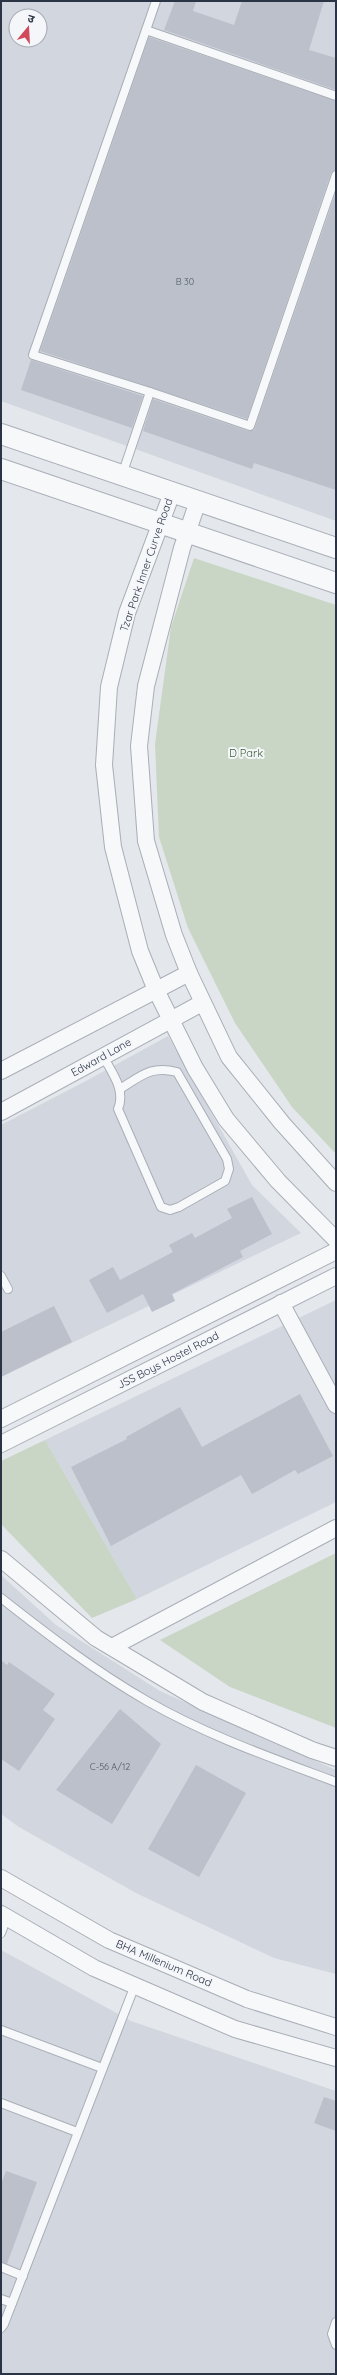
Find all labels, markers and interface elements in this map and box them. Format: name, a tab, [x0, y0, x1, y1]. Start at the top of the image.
north arrow	[8, 8, 48, 48]
text: उ	[26, 11, 37, 26]
house number: B 30	[176, 276, 194, 287]
street label: Tzar Park Inner Curve Road	[117, 496, 175, 634]
park label: D Park	[229, 746, 263, 760]
street label: Edward Lane	[68, 1035, 134, 1079]
street label: JSS Boys Hostel Road	[115, 1328, 221, 1392]
house number: C-56 A/12	[90, 1761, 130, 1772]
street label: BHA Millenium Road	[114, 1936, 214, 1990]

